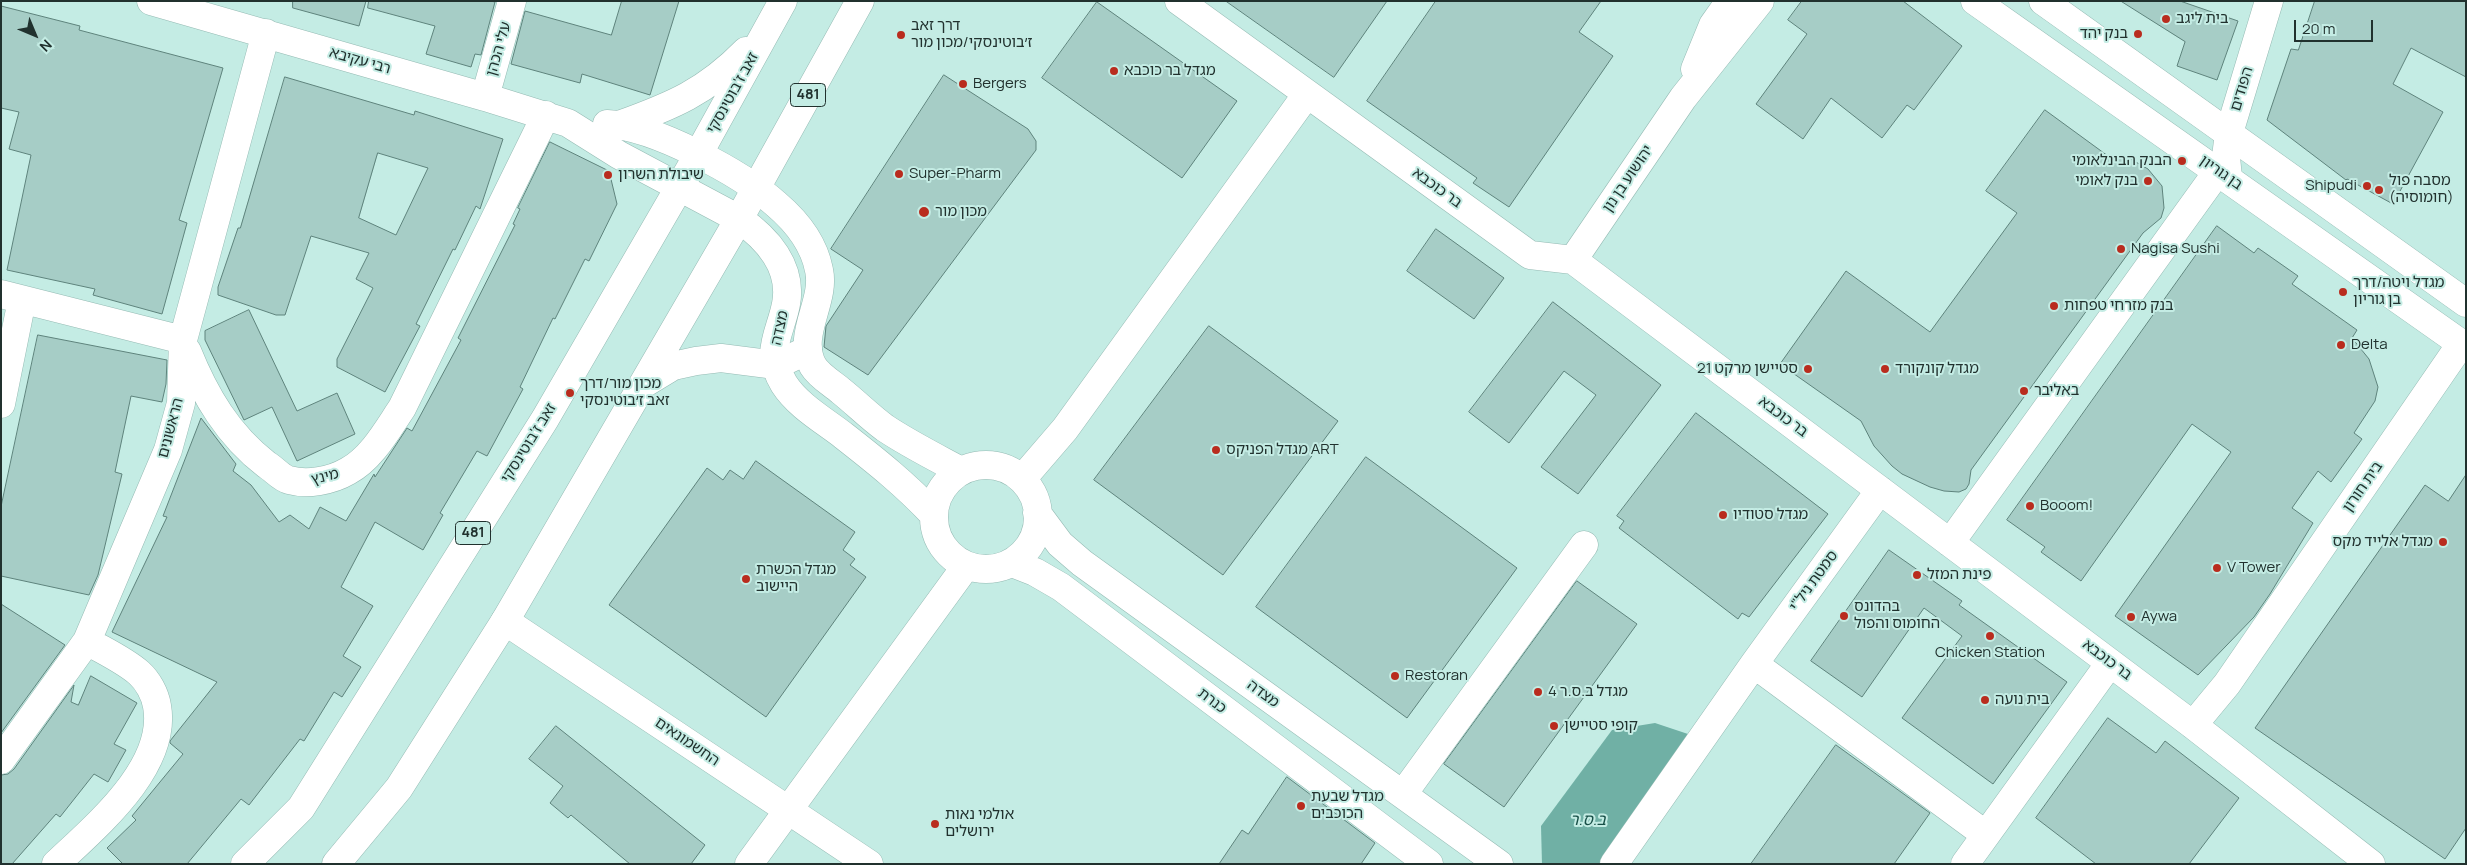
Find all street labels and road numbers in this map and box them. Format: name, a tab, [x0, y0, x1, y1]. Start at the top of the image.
street label: עלי הכהן	[483, 20, 515, 78]
street label: רבי עקיבא	[327, 44, 393, 78]
street label: זאב ז'בוטינסקי	[703, 49, 763, 137]
street label: הפודים	[2227, 65, 2257, 113]
road number: 481	[790, 84, 826, 106]
street label: יהושוע בן נון	[1599, 142, 1657, 216]
street label: בן גוריון	[2196, 152, 2246, 194]
street label: בר כוכבא	[1409, 164, 1465, 212]
street label: מצדה	[767, 309, 793, 347]
street label: בר כוכבא	[1755, 393, 1811, 441]
street label: הראשונים	[154, 396, 188, 460]
street label: זאב ז'בוטינסקי	[497, 400, 561, 486]
street label: בית חורון	[2339, 458, 2387, 516]
street label: מינץ	[309, 465, 341, 489]
road number: 481	[456, 522, 490, 544]
street label: סמטת ניל"י	[1786, 547, 1842, 615]
street label: בר כוכבא	[2079, 636, 2135, 684]
street label: מצדה	[1243, 676, 1283, 712]
street label: כנרת	[1194, 684, 1230, 718]
street label: החשמונאים	[651, 714, 723, 770]

